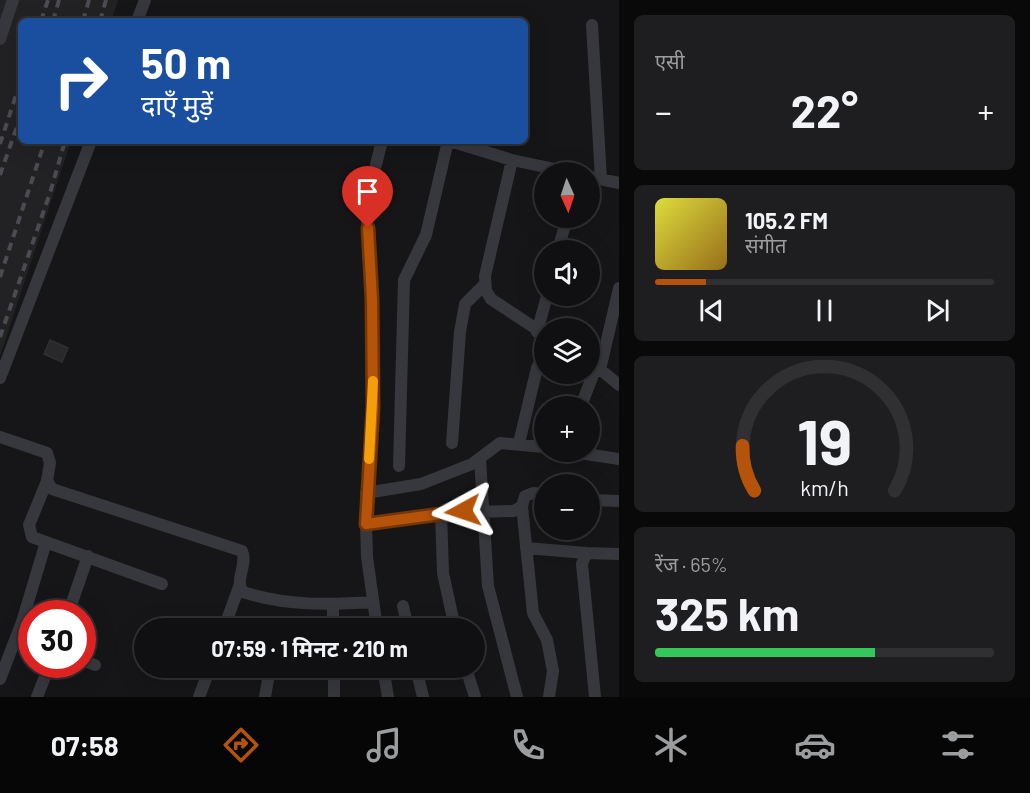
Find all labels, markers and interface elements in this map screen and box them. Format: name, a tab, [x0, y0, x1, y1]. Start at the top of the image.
text: 50 m	[141, 37, 231, 87]
icon: right	[42, 42, 120, 120]
text: एसी	[655, 49, 685, 73]
text: 22°	[791, 83, 858, 137]
text: दाएँ मुड़ें	[141, 88, 213, 120]
text: −	[655, 91, 672, 131]
text: +	[977, 91, 994, 131]
north arrow	[534, 162, 600, 228]
map controls	[534, 162, 600, 540]
pin	[342, 166, 393, 228]
icon: arrive	[351, 175, 384, 208]
text: 105.2 FM	[745, 207, 828, 233]
text: संगीत	[745, 233, 786, 257]
button: sound	[534, 240, 600, 306]
icon: previous	[695, 294, 728, 327]
icon: pause	[808, 294, 841, 327]
icon: next	[921, 294, 954, 327]
button: layers	[534, 318, 600, 384]
button: +	[534, 396, 600, 462]
text: 19	[797, 403, 852, 477]
button: −	[534, 474, 600, 540]
text: km/h	[800, 475, 849, 500]
position arrow	[431, 479, 495, 543]
text: रेंज · 65%	[655, 552, 728, 576]
text: 325 km	[655, 586, 799, 640]
speed limit sign: 30	[18, 600, 96, 678]
text: 07:59 · 1 मिनट · 210 m	[211, 635, 408, 661]
icon: directions	[220, 724, 262, 766]
icon: music	[363, 724, 405, 766]
icon: phone	[507, 724, 549, 766]
icon: climate	[650, 724, 692, 766]
icon: car	[794, 724, 836, 766]
icon: filters	[937, 724, 979, 766]
text: 07:58	[51, 729, 119, 761]

